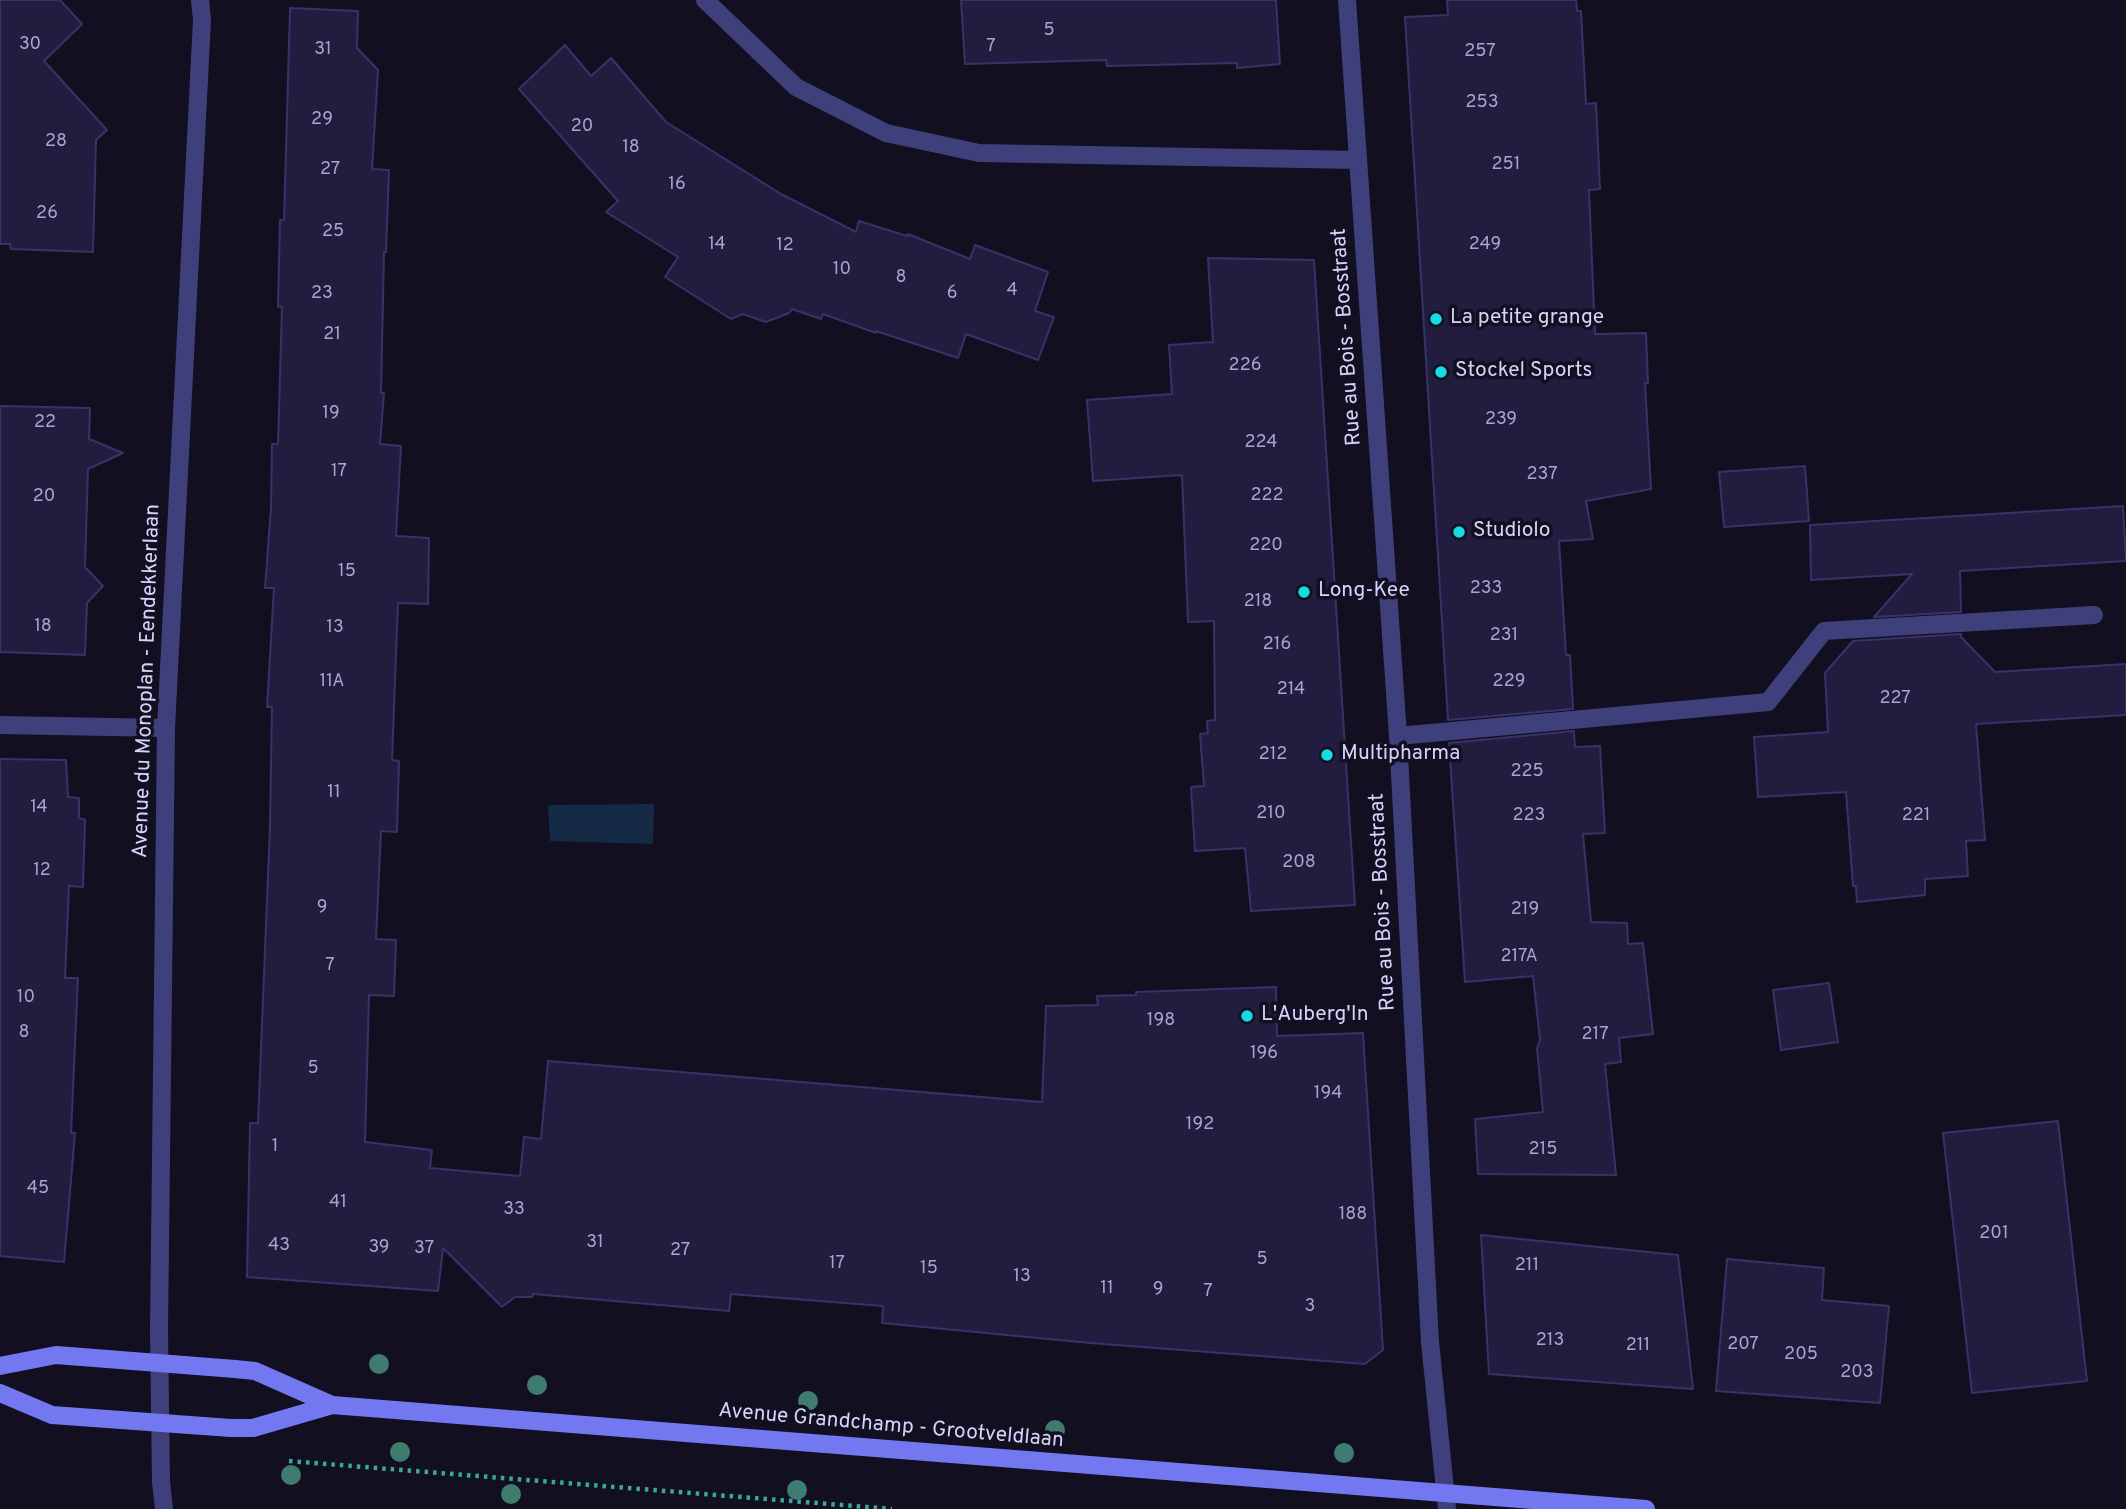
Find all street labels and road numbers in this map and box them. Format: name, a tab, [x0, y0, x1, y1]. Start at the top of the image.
street label: Rue au Bois - Bosstraat	[1328, 227, 1368, 447]
street label: Avenue du Monoplan - Eendekkerlaan	[129, 503, 167, 859]
street label: Rue au Bois - Bosstraat	[1366, 792, 1402, 1012]
street label: Avenue Grandchamp - Grootveldlaan	[717, 1399, 1065, 1455]

